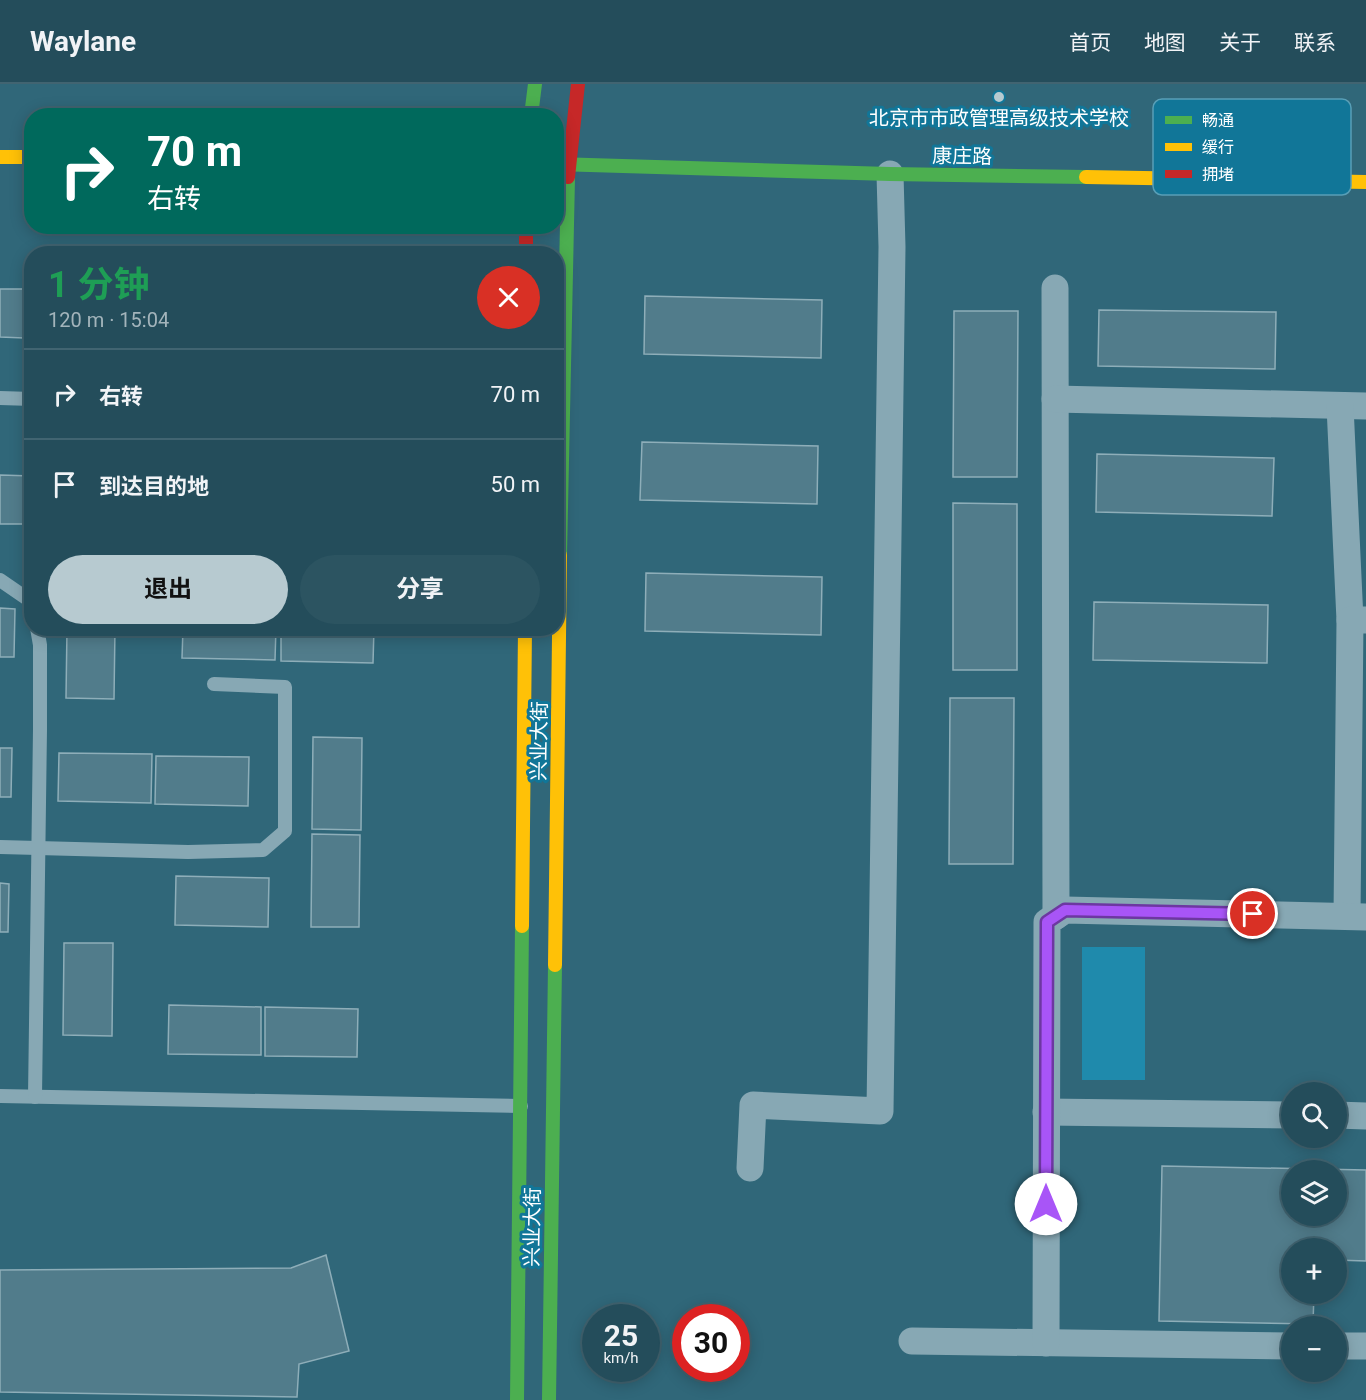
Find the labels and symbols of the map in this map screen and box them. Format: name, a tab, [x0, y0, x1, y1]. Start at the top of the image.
marker: 北京市市政管理高级技术学校	[992, 90, 1006, 104]
legend	[1153, 99, 1351, 195]
place label: 北京市市政管理高级技术学校	[869, 106, 1129, 130]
text: 畅通	[1202, 111, 1234, 130]
text: 缓行	[1202, 138, 1234, 157]
street label: 康庄路	[932, 143, 992, 169]
text: 拥堵	[1202, 165, 1234, 184]
street label: 兴业大街	[526, 701, 552, 781]
pin	[1227, 888, 1278, 939]
position arrow	[1014, 1172, 1078, 1236]
street label: 兴业大街	[519, 1187, 545, 1267]
speed limit sign: 30	[672, 1304, 750, 1382]

